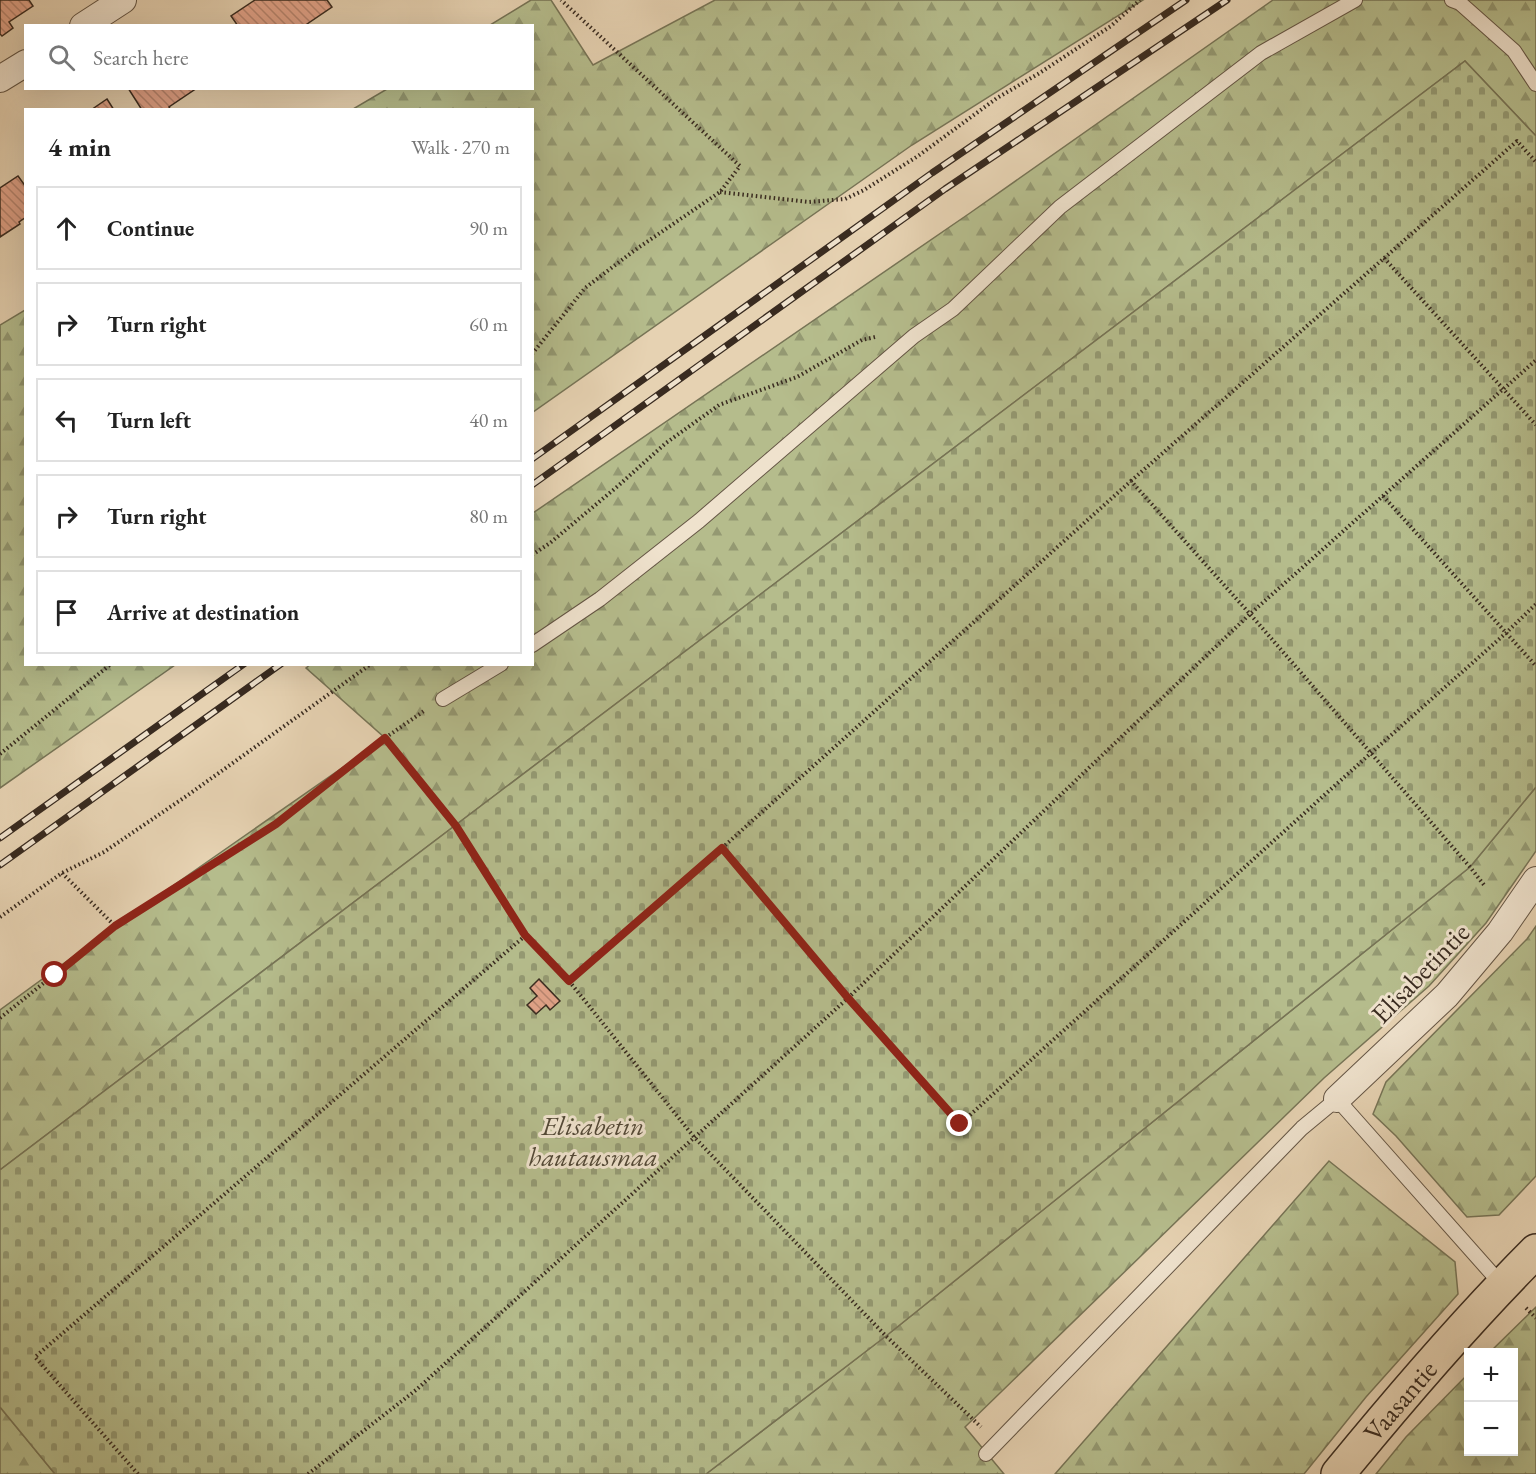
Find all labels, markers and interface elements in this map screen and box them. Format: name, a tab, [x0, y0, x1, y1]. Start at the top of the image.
search box	[24, 24, 534, 90]
icon: search	[45, 41, 78, 74]
text: Search here	[93, 43, 188, 72]
text: 4 min	[48, 130, 111, 164]
text: Walk · 270 m	[411, 134, 510, 160]
icon: ahead	[50, 212, 83, 245]
text: Continue	[107, 214, 194, 243]
text: 90 m	[469, 215, 508, 241]
icon: right	[50, 308, 83, 341]
text: Turn right	[107, 310, 206, 339]
text: 60 m	[469, 311, 508, 337]
icon: left	[50, 404, 83, 437]
text: Turn left	[107, 406, 191, 435]
text: 40 m	[469, 407, 508, 433]
icon: right	[50, 500, 83, 533]
text: Turn right	[107, 502, 206, 531]
text: 80 m	[469, 503, 508, 529]
icon: arrive	[50, 596, 83, 629]
text: Arrive at destination	[107, 598, 299, 627]
street label: Elisabetintie	[1363, 915, 1477, 1031]
route start	[41, 961, 67, 987]
park label: Elisabetin hautausmaa	[528, 1108, 658, 1174]
route end	[946, 1110, 972, 1136]
map controls	[1464, 1348, 1518, 1456]
button: +	[1464, 1348, 1518, 1402]
street label: Vaasantie	[1355, 1352, 1444, 1448]
button: −	[1464, 1402, 1518, 1456]

